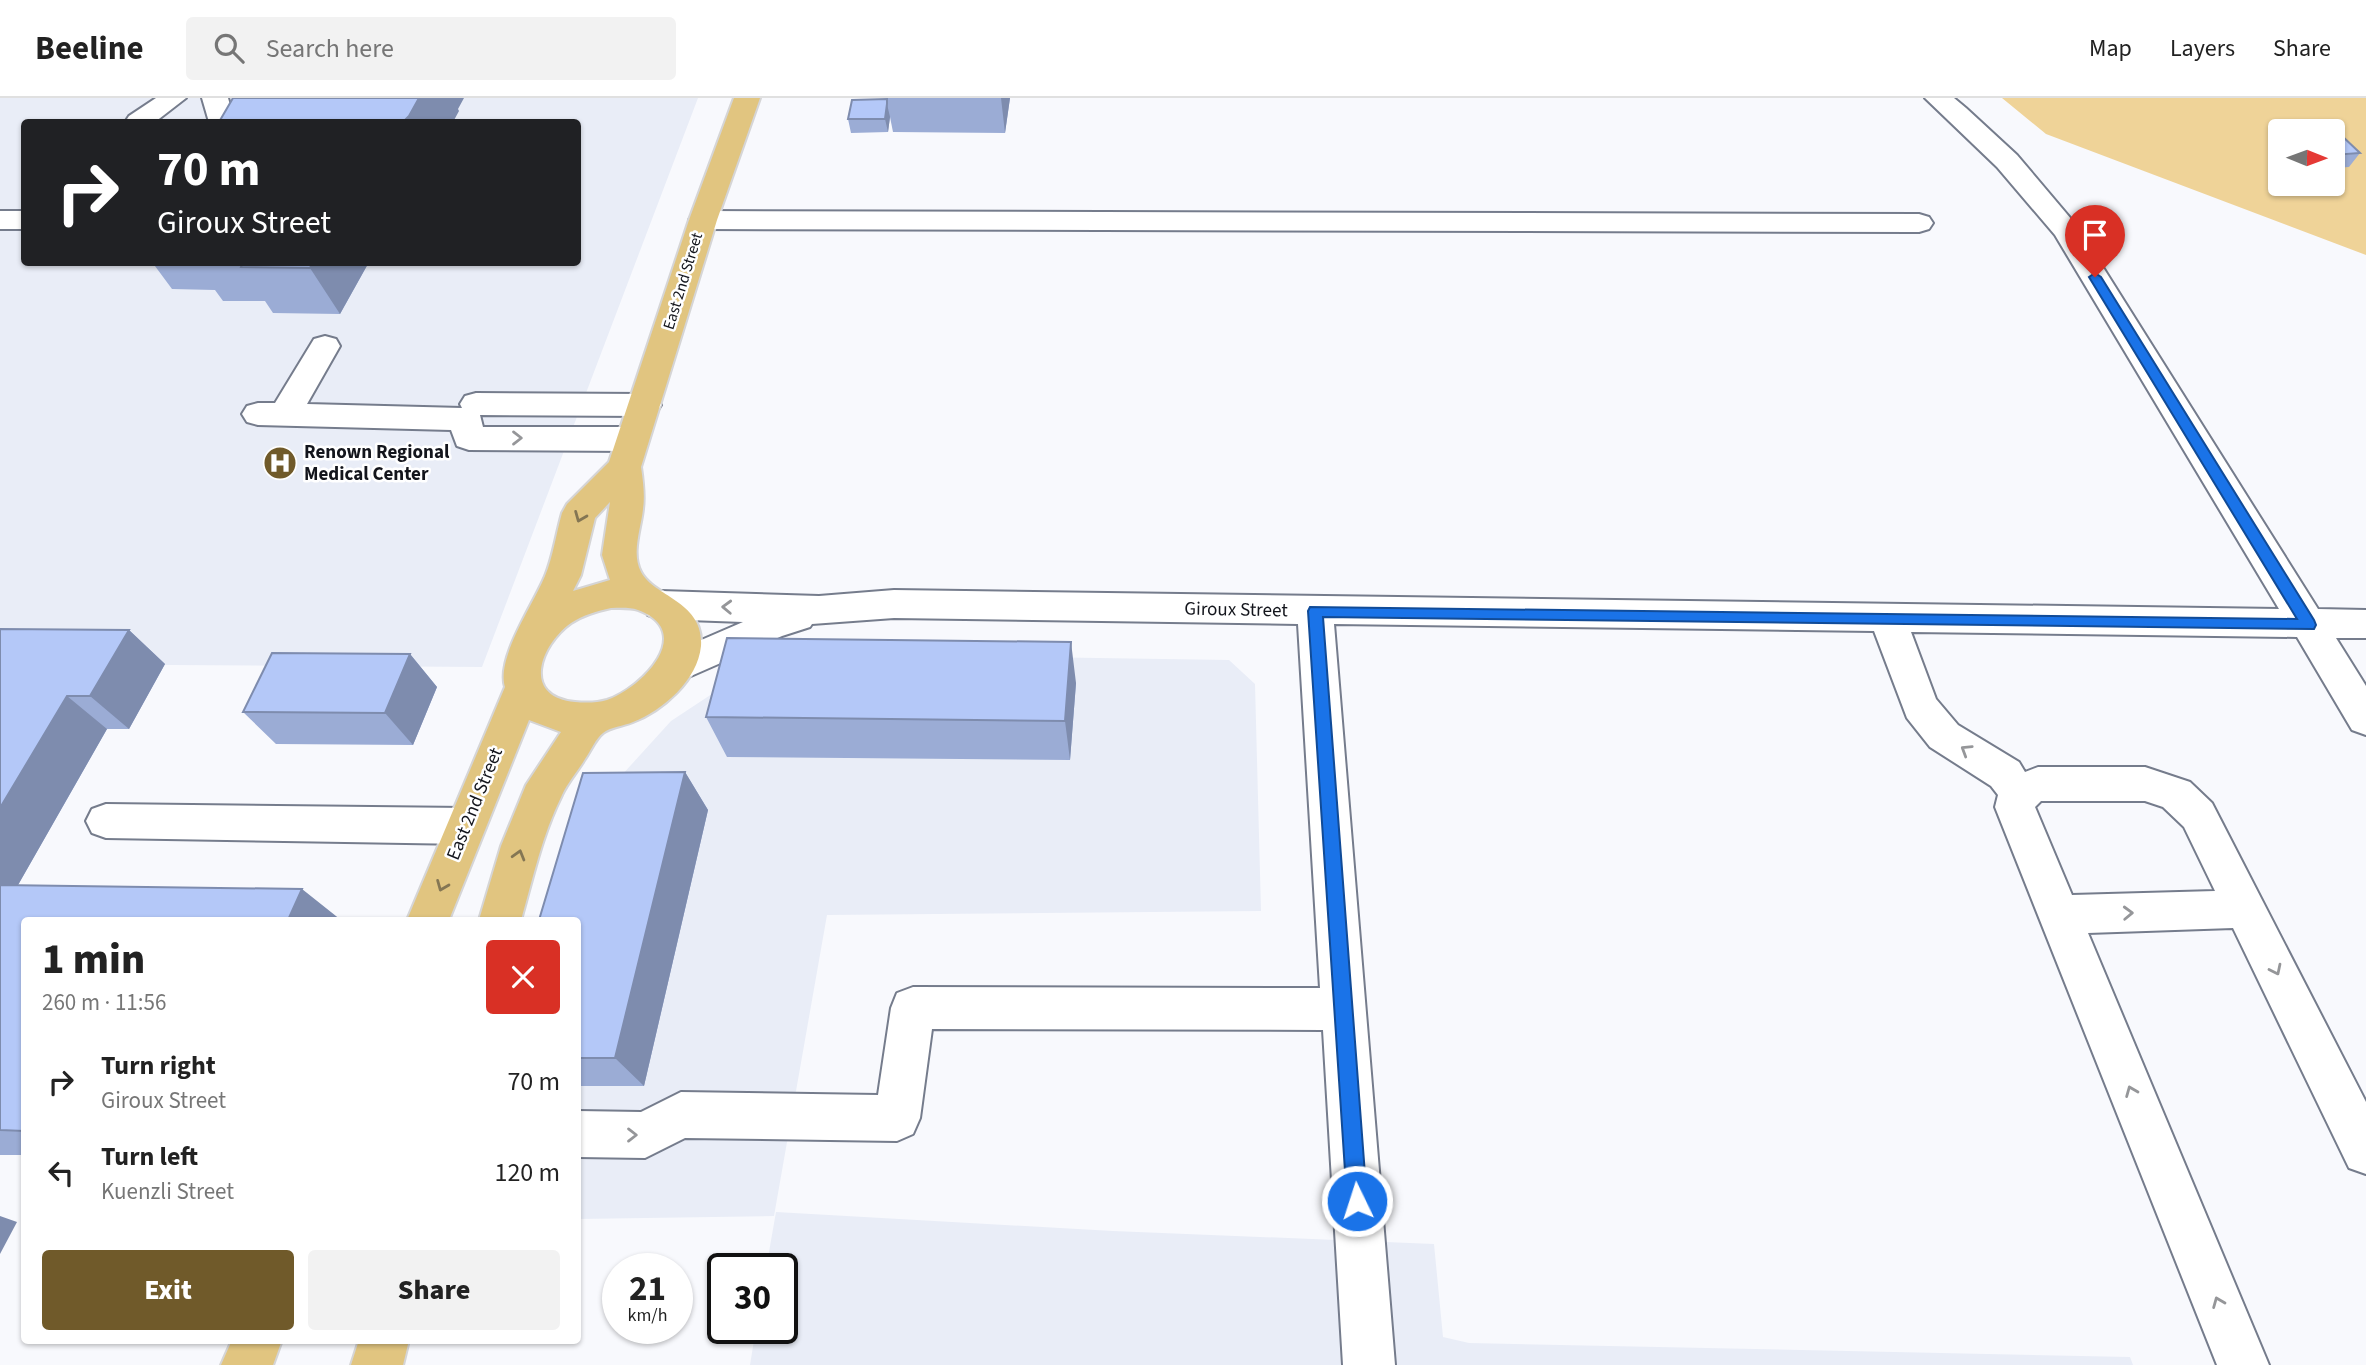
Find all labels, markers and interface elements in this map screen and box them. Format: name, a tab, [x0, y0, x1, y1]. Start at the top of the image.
search box	[186, 17, 676, 80]
text: Beeline	[35, 25, 144, 72]
icon: search	[210, 29, 248, 67]
text: Search here	[266, 30, 394, 67]
text: Map	[2089, 31, 2132, 66]
text: Layers	[2170, 31, 2235, 66]
text: Share	[2273, 31, 2331, 66]
north arrow	[2268, 119, 2345, 196]
map controls	[2268, 119, 2345, 196]
text: 70 m	[157, 135, 261, 205]
icon: right	[42, 147, 133, 238]
text: Giroux Street	[157, 200, 331, 246]
pin	[2065, 205, 2125, 277]
icon: arrive	[2076, 216, 2114, 254]
street label: East 2nd Street	[658, 229, 708, 332]
one-way arrow	[513, 430, 523, 446]
place label: Renown Regional Medical Center	[304, 439, 450, 488]
hospital icon: Renown Regional Medical Center	[261, 444, 299, 482]
one-way arrow	[575, 510, 589, 522]
street label: Giroux Street	[1184, 596, 1288, 624]
one-way arrow	[721, 600, 732, 615]
street label: East 2nd Street	[440, 743, 510, 864]
one-way arrow	[1961, 745, 1974, 758]
one-way arrow	[510, 849, 525, 861]
one-way arrow	[436, 880, 450, 892]
one-way arrow	[2122, 906, 2133, 921]
text: 1 min	[42, 930, 145, 990]
button: close	[486, 940, 560, 1014]
one-way arrow	[2268, 963, 2282, 975]
text: 260 m · 11:56	[42, 986, 166, 1019]
text: Turn right	[101, 1047, 216, 1084]
icon: right	[42, 1063, 80, 1101]
text: 70 m	[507, 1063, 560, 1100]
text: Giroux Street	[101, 1084, 226, 1117]
one-way arrow	[2126, 1086, 2140, 1098]
one-way arrow	[627, 1127, 638, 1143]
text: Turn left	[101, 1138, 198, 1175]
icon: left	[42, 1154, 80, 1192]
text: 120 m	[494, 1154, 560, 1191]
position arrow	[1320, 1164, 1394, 1238]
text: Kuenzli Street	[101, 1175, 234, 1208]
button: Exit	[42, 1250, 294, 1330]
button: Share	[308, 1250, 560, 1330]
speed limit sign: 30	[707, 1253, 798, 1344]
text: 21	[629, 1264, 666, 1314]
one-way arrow	[2212, 1296, 2226, 1308]
text: km/h	[628, 1303, 667, 1328]

